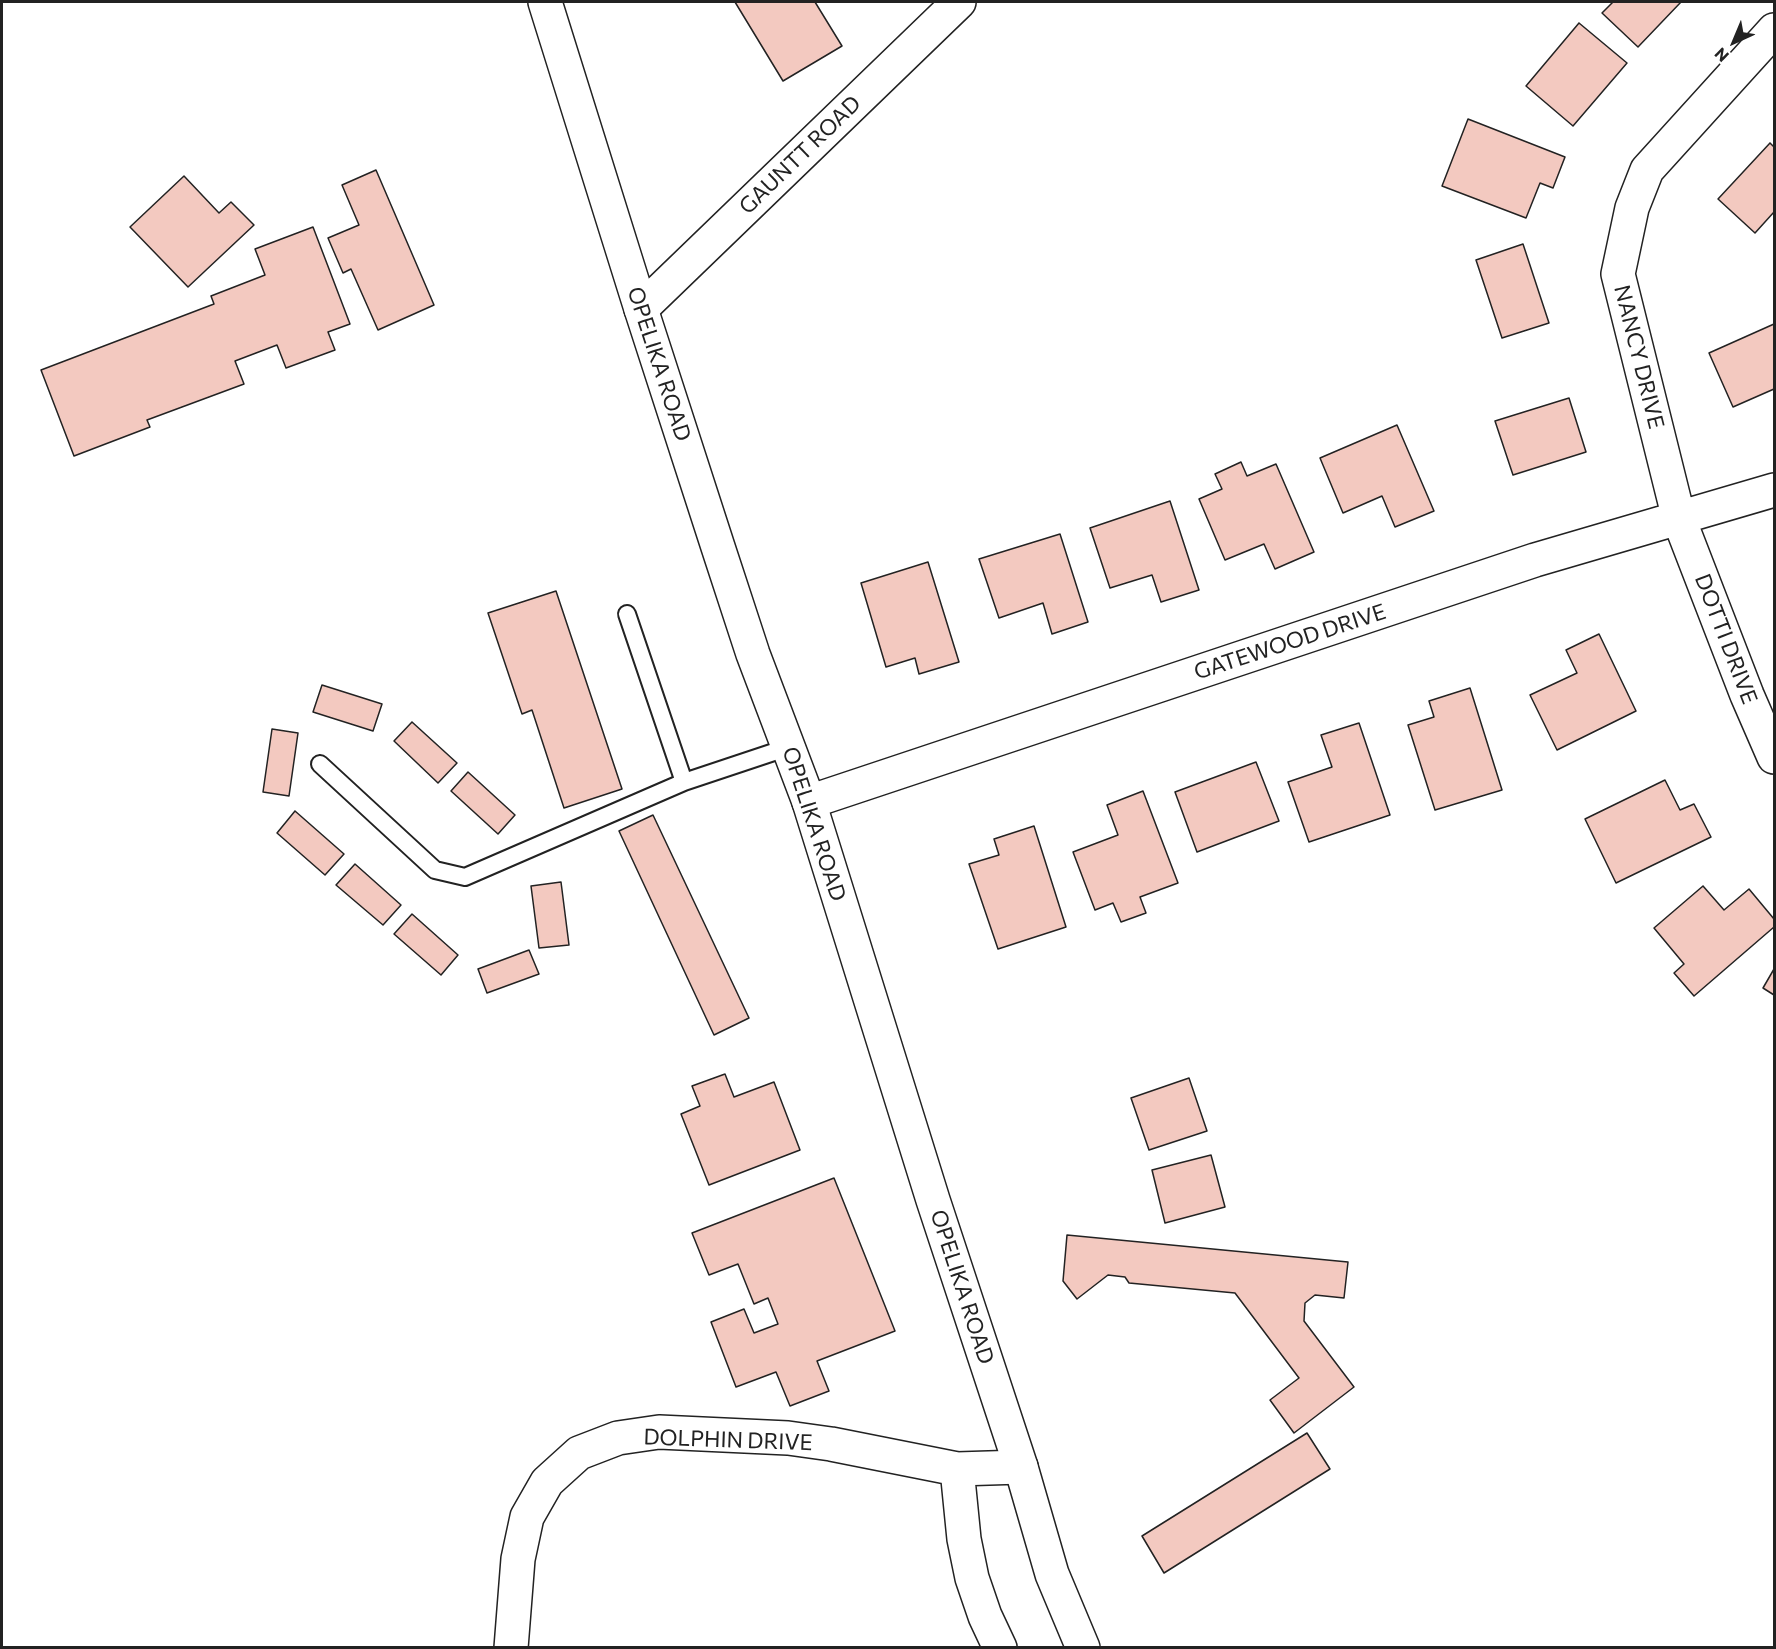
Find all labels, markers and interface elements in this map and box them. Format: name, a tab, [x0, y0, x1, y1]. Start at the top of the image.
north arrow	[1704, 12, 1764, 72]
text: N	[1710, 44, 1732, 66]
street label: GAUNTT ROAD	[734, 90, 866, 220]
street label: NANCY DRIVE	[1608, 282, 1670, 432]
street label: OPELIKA ROAD	[622, 283, 696, 445]
street label: DOTTI DRIVE	[1689, 570, 1763, 708]
street label: GATEWOOD DRIVE	[1191, 599, 1389, 685]
street label: OPELIKA ROAD	[777, 743, 851, 905]
street label: OPELIKA ROAD	[925, 1206, 999, 1368]
street label: DOLPHIN DRIVE	[643, 1424, 813, 1456]

